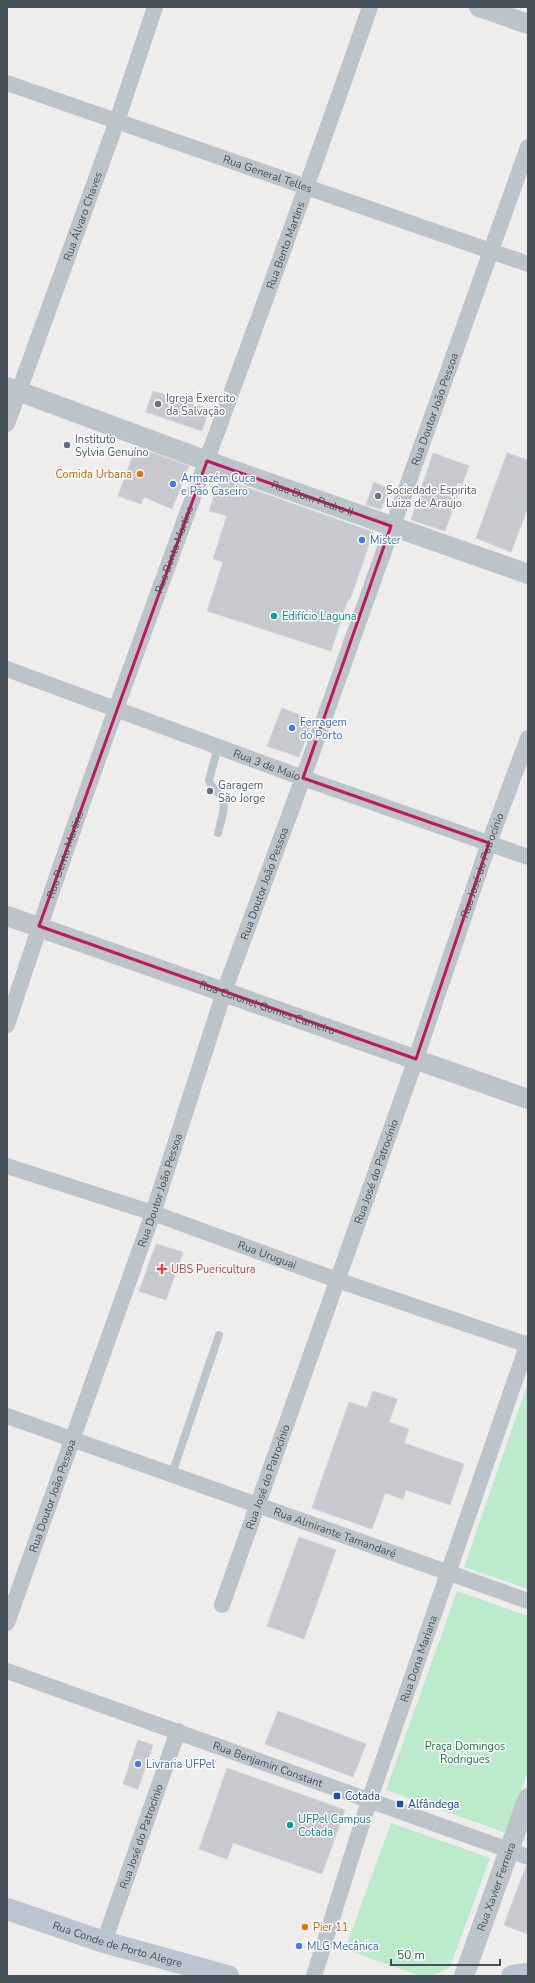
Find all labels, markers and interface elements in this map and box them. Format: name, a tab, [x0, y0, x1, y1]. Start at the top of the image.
street label: Rua General Telles	[221, 151, 314, 196]
street label: Rua Álvaro Chaves	[59, 170, 105, 263]
street label: Rua Bento Martins	[263, 199, 308, 291]
street label: Rua Doutor João Pessoa	[407, 350, 462, 468]
place label: Igreja Exercito da Salvação	[166, 391, 236, 419]
marker: Igreja Exercito da Salvação	[153, 399, 163, 409]
place label: Instituto Sylvia Genuíno	[75, 432, 149, 460]
marker: Instituto Sylvia Genuíno	[62, 440, 72, 450]
place label: Comida Urbana	[56, 467, 132, 482]
marker: Comida Urbana	[135, 469, 145, 479]
place label: Armazém Cuca e Pão Caseiro	[181, 471, 256, 499]
street label: Rua Dom Pedro II	[269, 477, 356, 519]
marker: Armazém Cuca e Pão Caseiro	[168, 479, 178, 489]
place label: Sociedade Espirita Luiza de Araujo	[386, 483, 477, 511]
marker: Sociedade Espirita Luiza de Araujo	[373, 491, 383, 501]
street label: Rua Bento Martins	[151, 504, 197, 595]
place label: Mister	[370, 533, 401, 548]
marker: Mister	[357, 535, 367, 545]
place label: Edifício Laguna	[282, 609, 357, 624]
marker: Edifício Laguna	[269, 611, 279, 621]
place label: Ferragem do Porto	[300, 715, 347, 743]
marker: Ferragem do Porto	[287, 723, 297, 733]
street label: Rua 3 de Maio	[231, 745, 303, 784]
place label: Garagem São Jorge	[218, 778, 266, 806]
marker: Garagem São Jorge	[205, 786, 215, 796]
street label: Rua Bento Martins	[43, 809, 87, 900]
street label: Rua José do Patrocínio	[457, 811, 507, 920]
street label: Rua Doutor João Pessoa	[236, 825, 292, 942]
street label: Rua Coronel Gomes Carneiro	[198, 977, 337, 1038]
street label: Rua José do Patrocínio	[350, 1117, 402, 1226]
street label: Rua Doutor João Pessoa	[134, 1131, 186, 1249]
street label: Rua Uruguai	[236, 1237, 299, 1272]
place label: UBS Puericultura	[171, 1262, 256, 1277]
marker: UBS Puericultura	[156, 1263, 168, 1275]
street label: Rua José do Patrocínio	[242, 1422, 293, 1531]
street label: Rua Doutor João Pessoa	[25, 1437, 79, 1554]
street label: Rua Almirante Tamandaré	[272, 1504, 398, 1561]
street label: Rua Dona Mariana	[396, 1613, 440, 1704]
street label: Rua Benjamin Constant	[211, 1738, 325, 1791]
park label: Praça Domingos Rodrigues	[425, 1739, 505, 1767]
place label: Livraria UFPel	[146, 1757, 216, 1772]
marker: Livraria UFPel	[133, 1759, 143, 1769]
street label: Rua José do Patrocínio	[116, 1782, 166, 1891]
place label: Cotada	[345, 1789, 380, 1804]
marker: Cotada	[332, 1791, 342, 1801]
place label: Alfândega	[408, 1797, 460, 1812]
marker: Alfândega	[395, 1799, 405, 1809]
place label: UFPel Campus Cotada	[298, 1812, 371, 1840]
marker: UFPel Campus Cotada	[285, 1820, 295, 1830]
street label: Rua Xavier Ferreira	[473, 1840, 519, 1933]
street label: Rua Conde de Porto Alegre	[51, 1918, 184, 1971]
place label: Pier 11	[313, 1920, 348, 1935]
marker: Pier 11	[300, 1922, 310, 1932]
place label: MLG Mecânica	[307, 1939, 379, 1954]
marker: MLG Mecânica	[294, 1941, 304, 1951]
scale bar	[391, 1941, 500, 1967]
text: 50 m	[397, 1947, 425, 1963]

